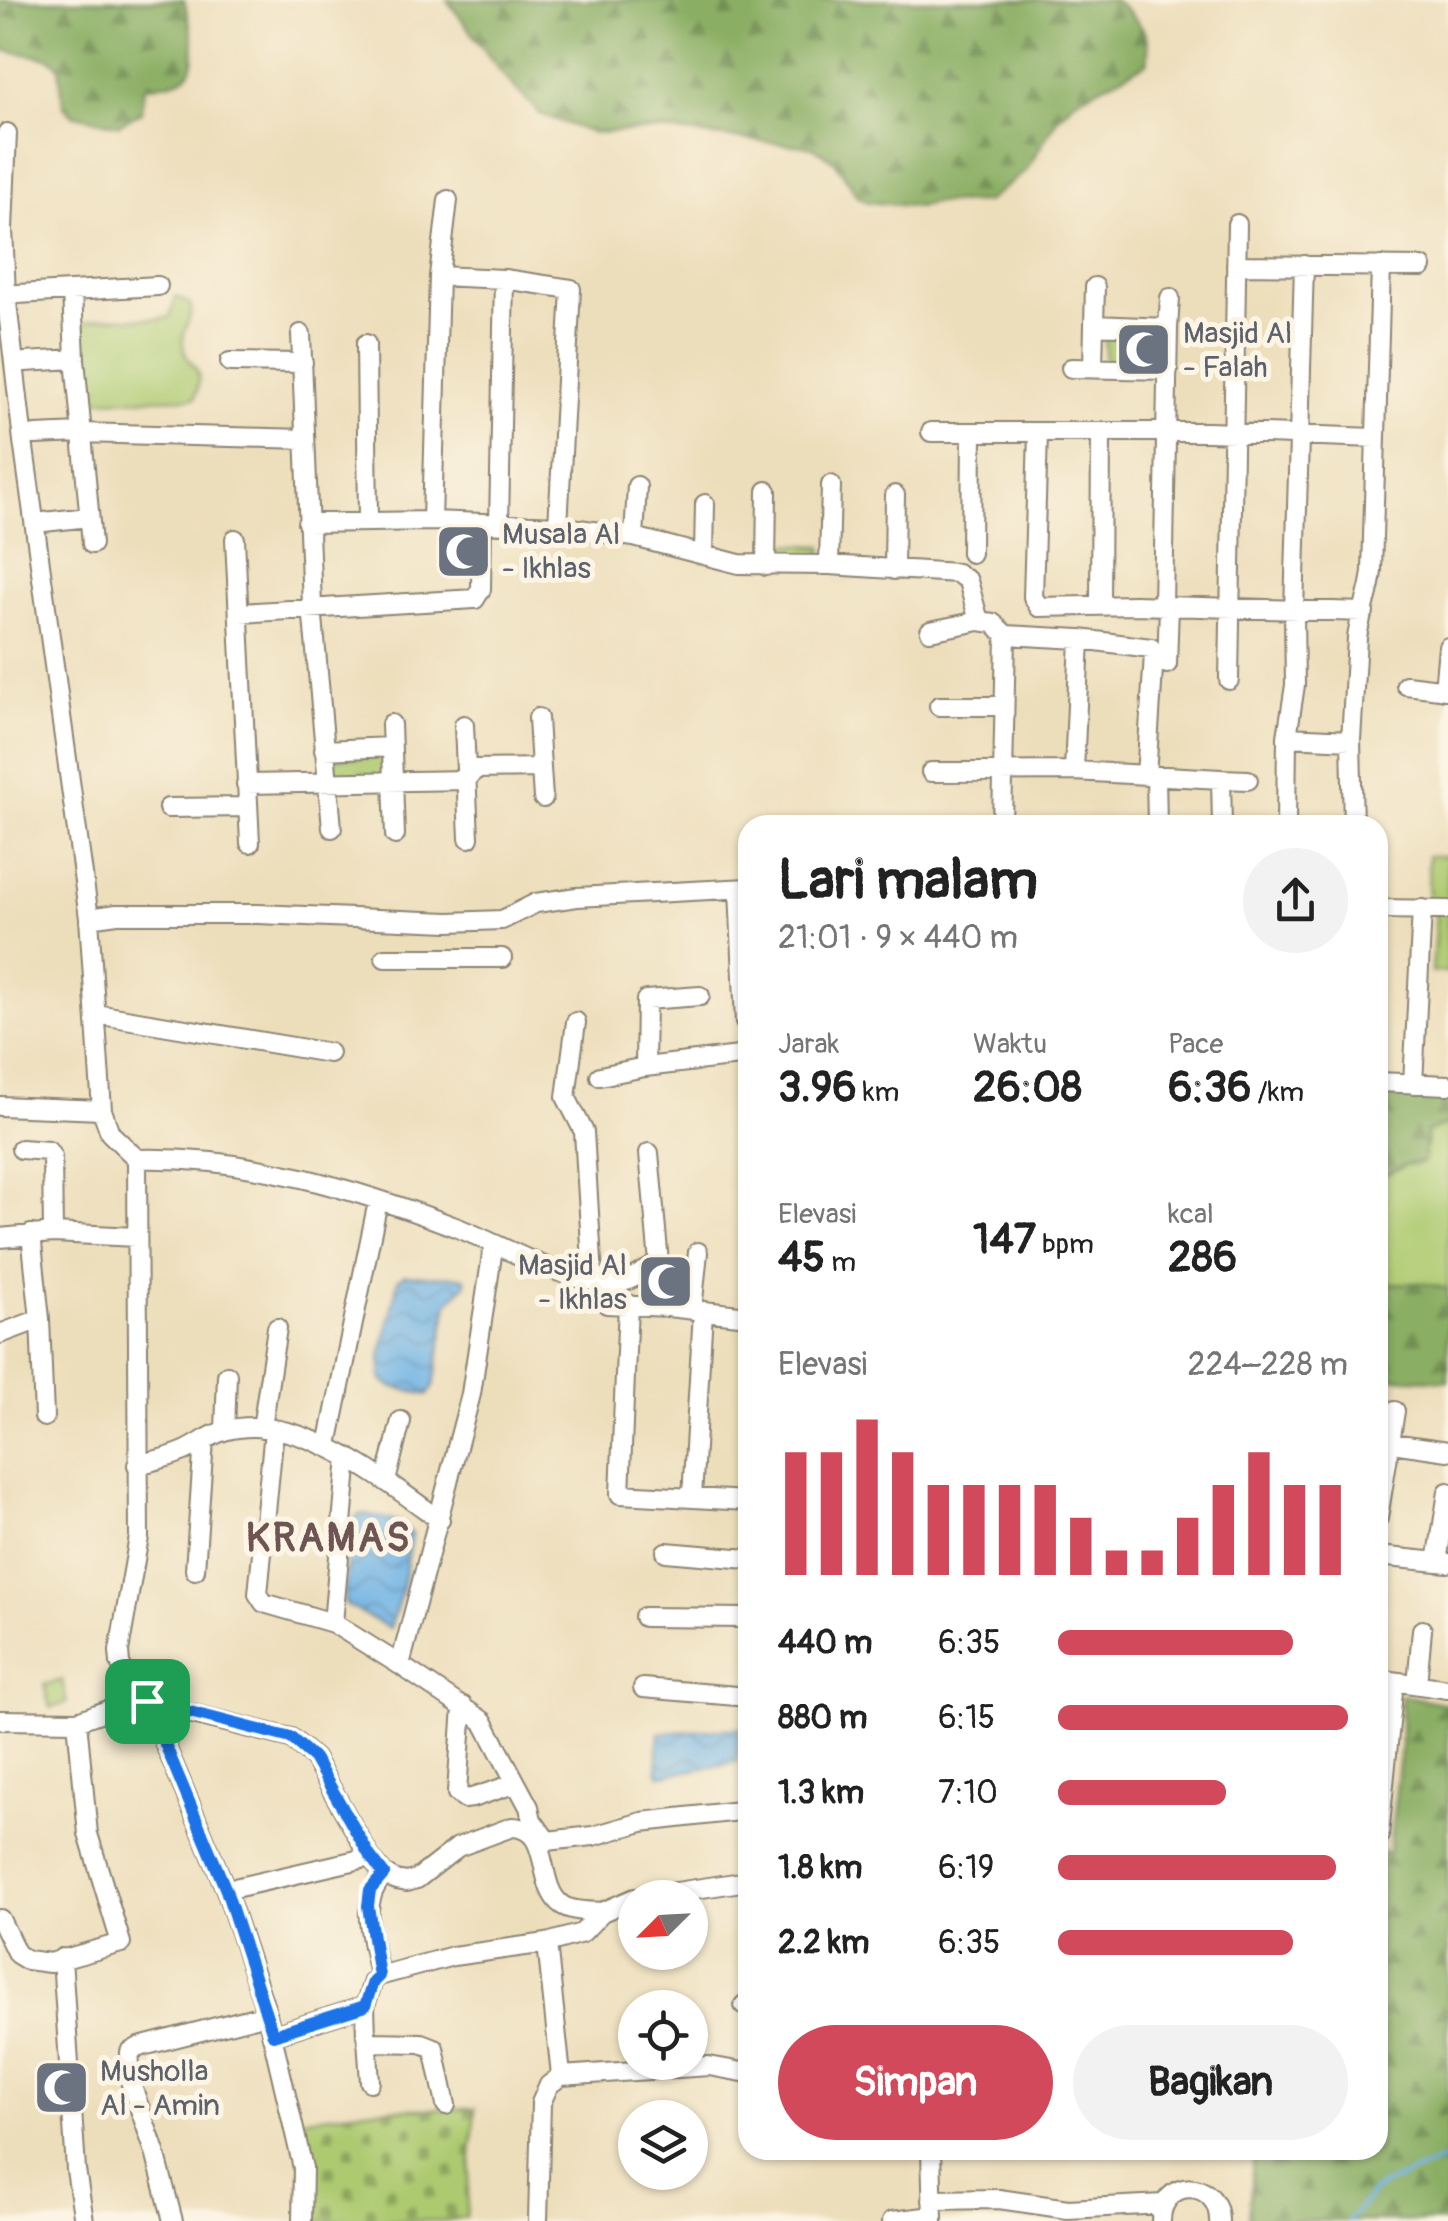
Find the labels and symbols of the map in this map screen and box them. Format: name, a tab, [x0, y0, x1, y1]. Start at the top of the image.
place label: Masjid Al - Falah	[1183, 315, 1292, 386]
mosque icon: Masjid Al - Falah	[1114, 320, 1174, 380]
place label: Musala Al - Ikhlas	[502, 516, 620, 587]
mosque icon: Musala Al - Ikhlas	[433, 521, 493, 581]
place label: Masjid Al - Ikhlas	[518, 1247, 627, 1318]
mosque icon: Masjid Al - Ikhlas	[636, 1252, 696, 1312]
district label: KRAMAS	[246, 1514, 412, 1563]
pin	[105, 1659, 190, 1744]
north arrow	[618, 1880, 708, 1970]
place label: Musholla Al - Amin	[100, 2053, 220, 2124]
mosque icon: Musholla Al - Amin	[31, 2058, 91, 2118]

